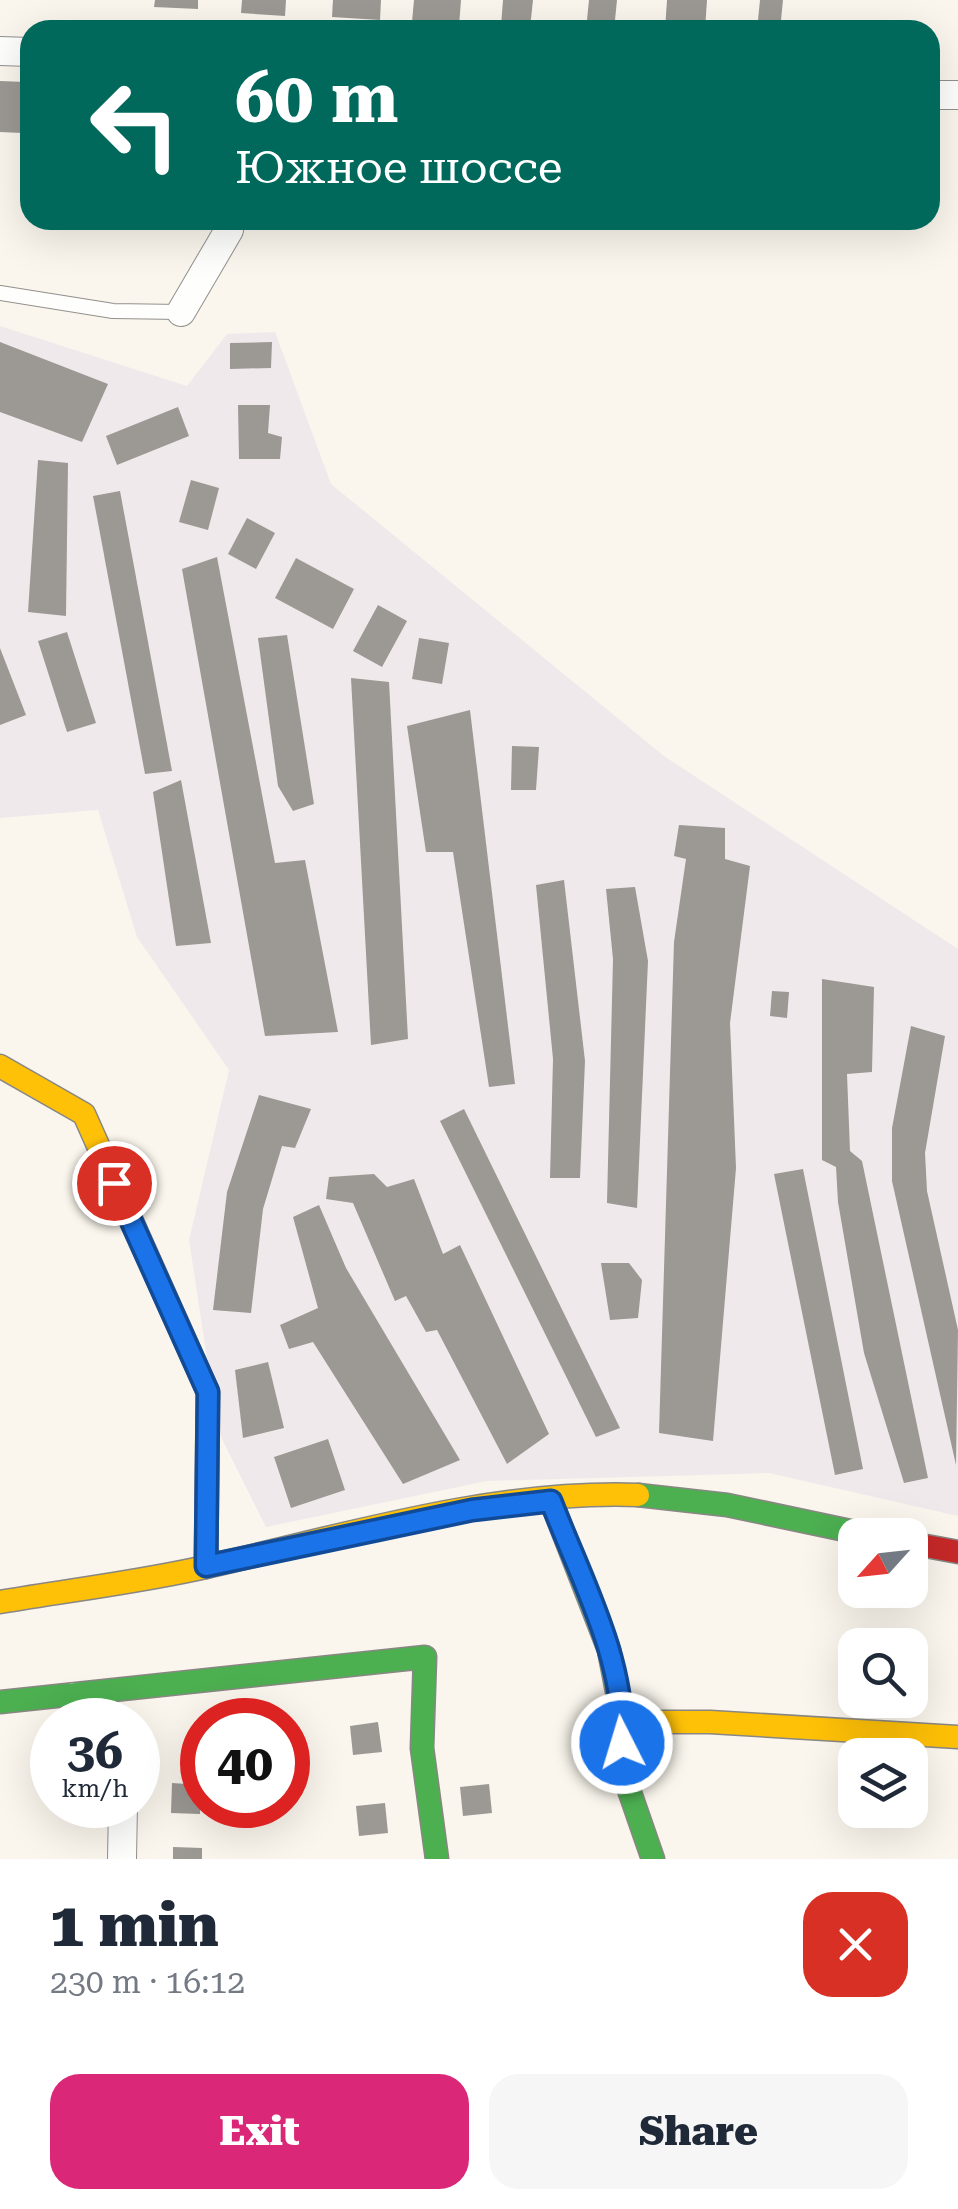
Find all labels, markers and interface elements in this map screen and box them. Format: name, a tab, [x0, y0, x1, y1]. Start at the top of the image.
text: 60 m	[235, 57, 399, 139]
icon: left	[70, 60, 200, 190]
text: Южное шоссе	[235, 141, 563, 194]
pin	[72, 1141, 157, 1226]
icon: arrive	[87, 1156, 142, 1211]
north arrow	[838, 1518, 928, 1608]
map controls	[838, 1518, 928, 1828]
button: search	[838, 1628, 928, 1718]
position arrow	[570, 1691, 674, 1795]
speed limit sign: 40	[180, 1698, 310, 1828]
text: 36	[67, 1722, 123, 1780]
button: layers	[838, 1738, 928, 1828]
text: km/h	[62, 1774, 128, 1803]
text: 1 min	[50, 1890, 219, 1961]
button: close	[803, 1892, 908, 1997]
text: 230 m · 16:12	[50, 1963, 245, 2001]
button: Exit	[50, 2074, 469, 2189]
button: Share	[489, 2074, 908, 2189]

